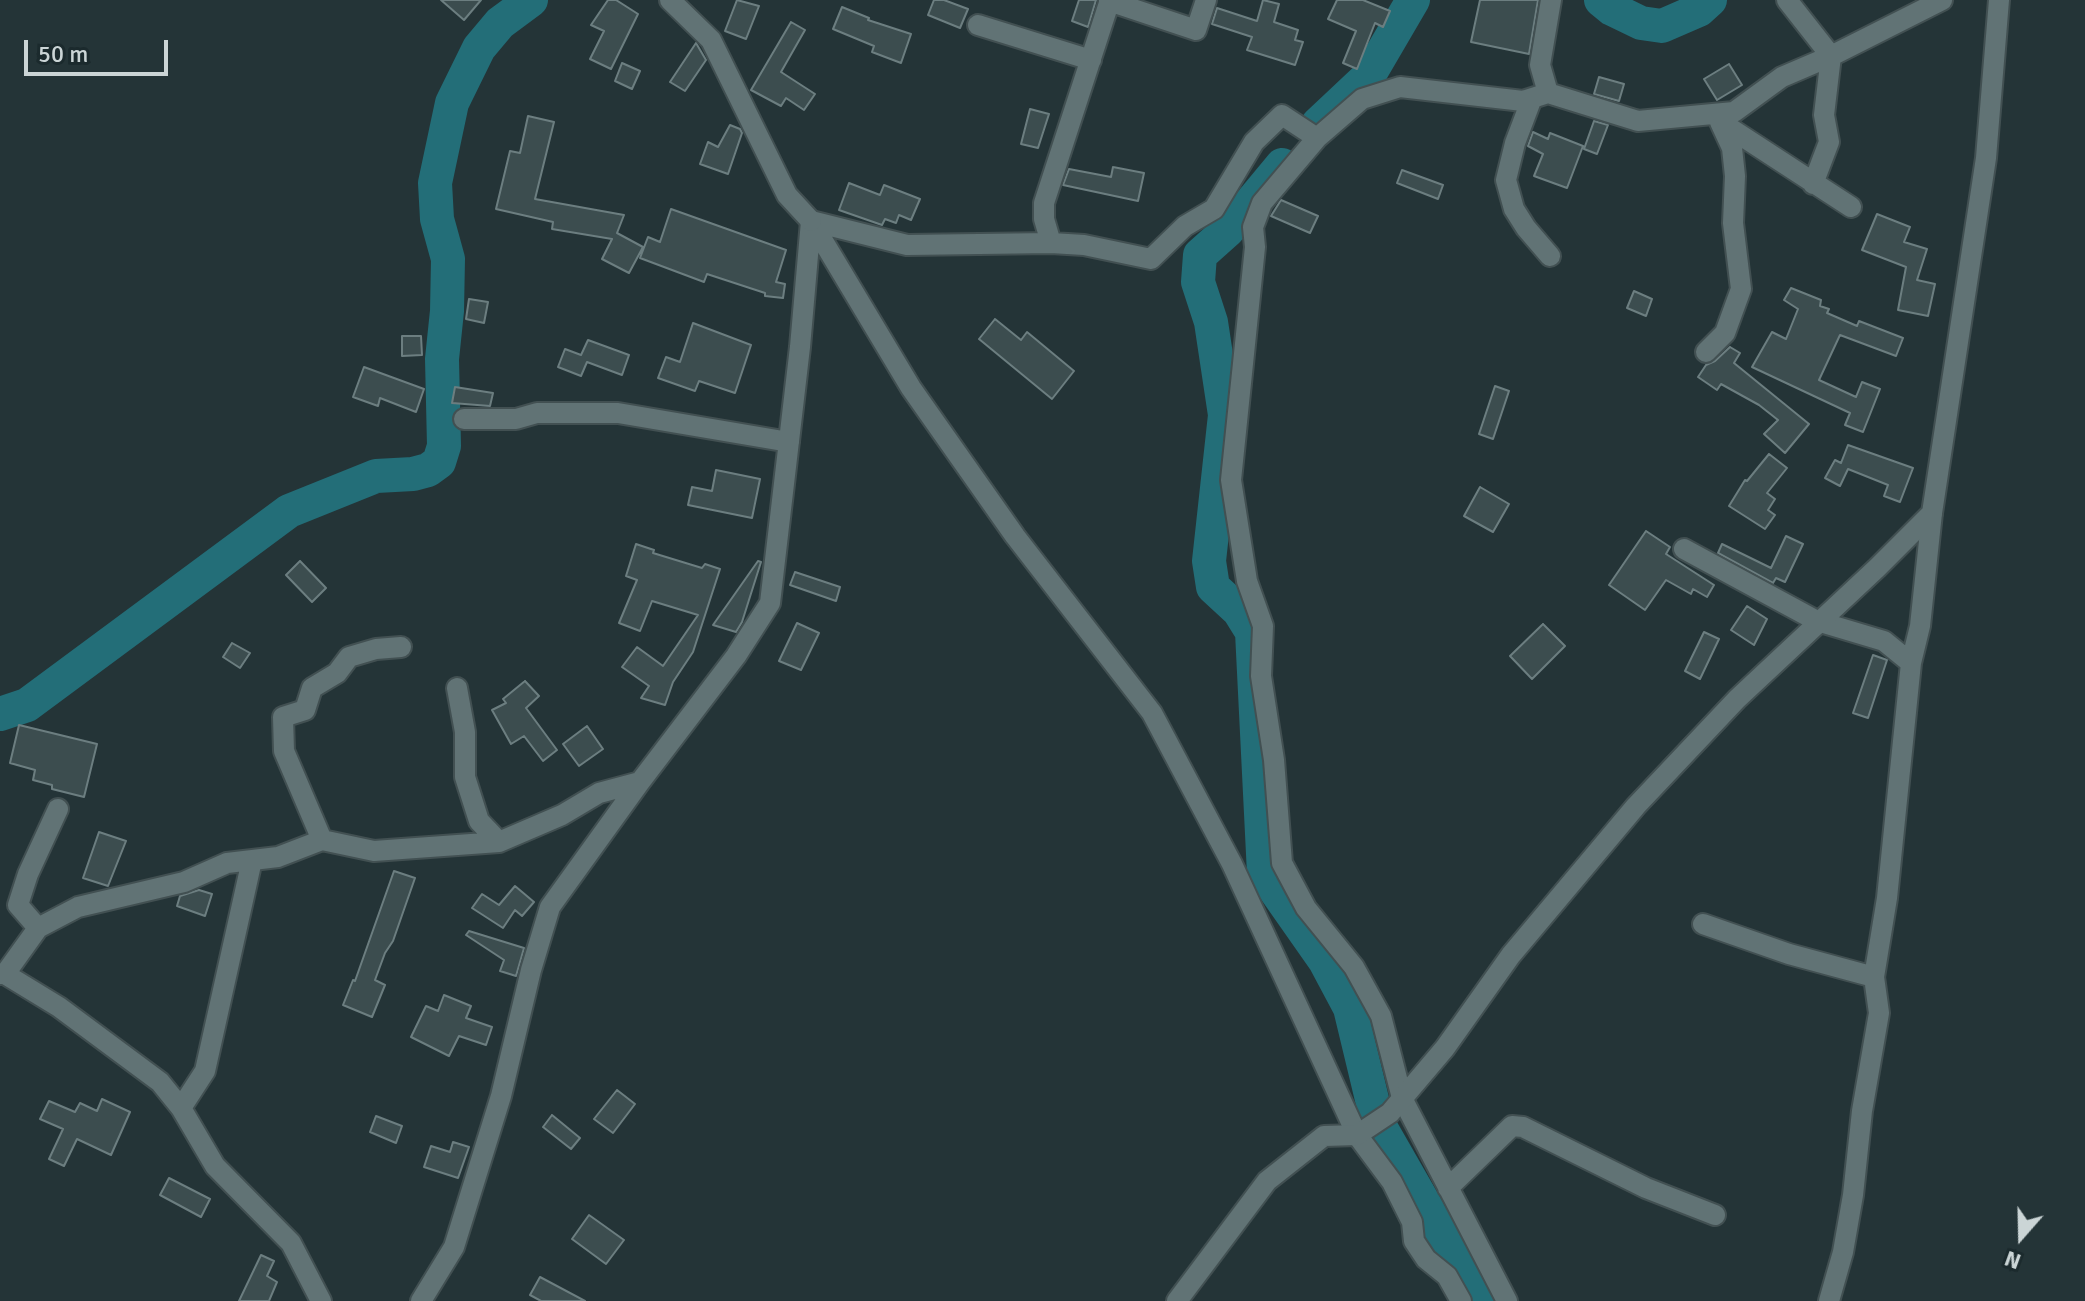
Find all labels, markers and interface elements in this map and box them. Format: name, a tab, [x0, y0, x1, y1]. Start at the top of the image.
scale bar	[28, 24, 172, 74]
text: 50 m	[38, 39, 88, 69]
north arrow	[1981, 1197, 2061, 1277]
text: N	[2001, 1245, 2024, 1275]

